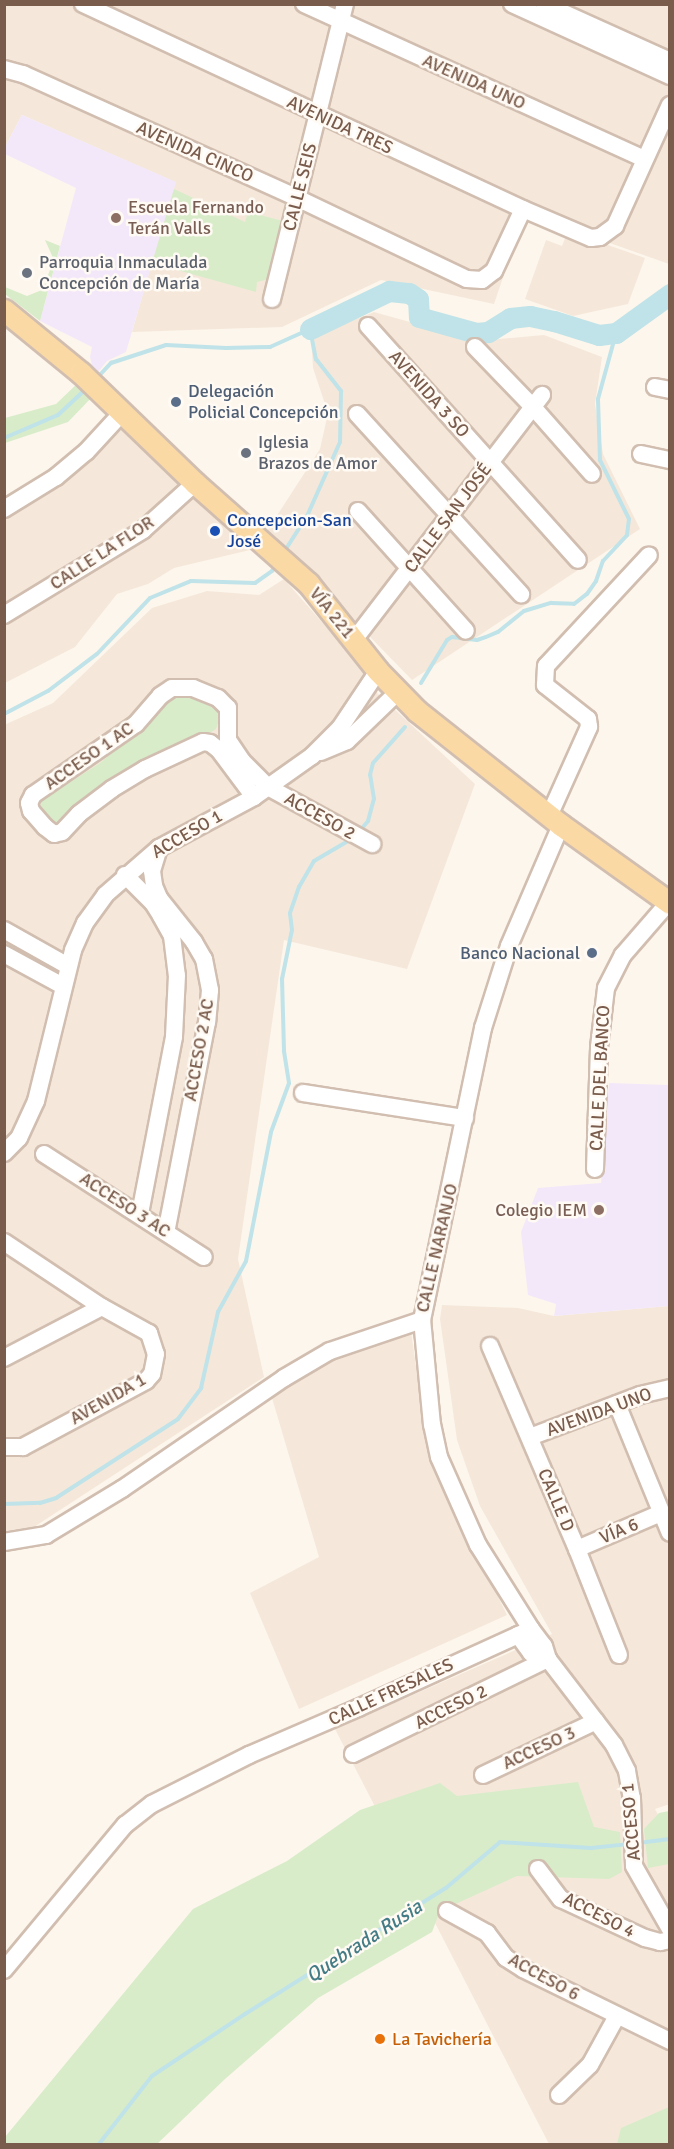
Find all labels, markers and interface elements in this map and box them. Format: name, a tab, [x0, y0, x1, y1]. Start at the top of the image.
street label: AVENIDA UNO	[419, 50, 529, 114]
street label: AVENIDA TRES	[284, 91, 396, 159]
street label: AVENIDA CINCO	[133, 117, 257, 187]
street label: CALLE SEIS	[279, 141, 321, 233]
place label: Escuela Fernando Terán Valls	[128, 197, 264, 240]
marker: Escuela Fernando Terán Valls	[109, 211, 123, 225]
place label: Parroquia Inmaculada Concepción de María	[39, 252, 207, 294]
marker: Parroquia Inmaculada Concepción de María	[20, 266, 34, 280]
street label: AVENIDA 3 SO	[384, 346, 474, 442]
place label: Delegación Policial Concepción	[188, 381, 339, 424]
marker: Delegación Policial Concepción	[169, 395, 183, 409]
place label: Iglesia Brazos de Amor	[258, 432, 377, 474]
marker: Iglesia Brazos de Amor	[239, 446, 253, 460]
street label: CALLE SAN JOSÉ	[400, 459, 496, 577]
place label: Concepcion-San José	[227, 510, 352, 552]
street label: CALLE LA FLOR	[46, 511, 158, 595]
marker: Concepcion-San José	[208, 524, 222, 538]
street label: VÍA 221	[305, 583, 359, 643]
street label: ACCESO 1 AC	[40, 717, 138, 795]
street label: ACCESO 2	[281, 788, 359, 844]
street label: ACCESO 1	[148, 805, 226, 863]
place label: Banco Nacional	[460, 942, 580, 964]
marker: Banco Nacional	[585, 946, 599, 960]
street label: ACCESO 2 AC	[179, 997, 219, 1103]
street label: CALLE DEL BANCO	[585, 1004, 615, 1152]
street label: ACCESO 3 AC	[76, 1168, 174, 1242]
street label: CALLE NARANJO	[412, 1182, 462, 1314]
place label: Colegio IEM	[495, 1199, 587, 1221]
marker: Colegio IEM	[592, 1203, 606, 1217]
street label: AVENIDA 1	[66, 1369, 150, 1429]
street label: AVENIDA UNO	[543, 1383, 655, 1441]
street label: CALLE D	[533, 1465, 579, 1535]
street label: VÍA 6	[596, 1513, 642, 1549]
street label: CALLE FRESALES	[325, 1654, 457, 1730]
street label: ACCESO 2	[411, 1680, 491, 1734]
street label: ACCESO 3	[499, 1722, 579, 1774]
street label: ACCESO 1	[617, 1782, 645, 1862]
street label: ACCESO 4	[559, 1888, 639, 1942]
water label: Quebrada Rusia	[301, 1895, 427, 1987]
street label: ACCESO 6	[505, 1949, 583, 2005]
place label: La Tavichería	[392, 2028, 492, 2050]
marker: La Tavichería	[373, 2032, 387, 2046]

